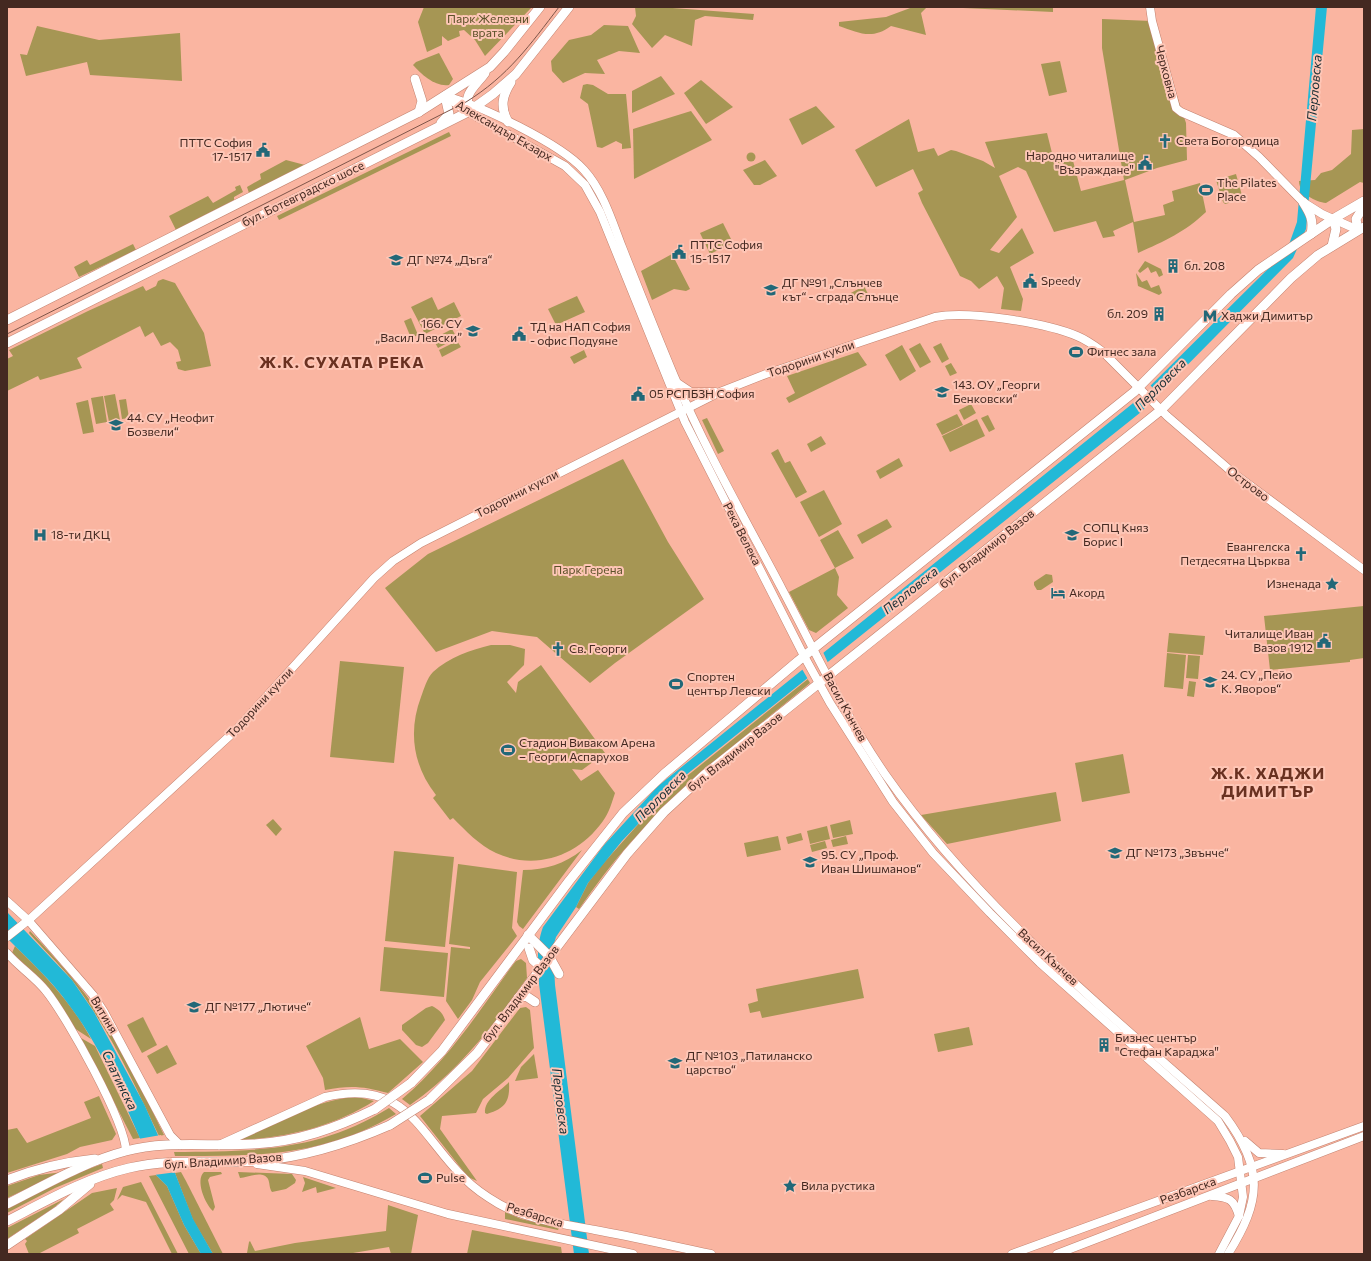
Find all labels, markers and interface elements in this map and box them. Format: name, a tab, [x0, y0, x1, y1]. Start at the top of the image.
park label: Парк Железни врата	[447, 11, 529, 39]
street label: Черковна	[1153, 44, 1181, 100]
water label: Перловска	[1303, 54, 1325, 122]
street label: Александър Екзарх	[454, 97, 556, 164]
church icon: Света Богородица	[1157, 133, 1173, 149]
place label: Света Богородица	[1176, 133, 1279, 147]
place label: ПТТС София 17-1517	[179, 135, 252, 163]
public building icon: ПТТС София 17-1517	[255, 142, 271, 158]
place label: Народно читалище "Възраждане"	[1026, 148, 1134, 176]
public building icon: Народно читалище "Възраждане"	[1137, 155, 1153, 171]
street label: бул. Ботевградско шосе	[239, 157, 366, 229]
place label: The Pilates Place	[1217, 175, 1277, 203]
sports icon: The Pilates Place	[1198, 182, 1214, 198]
place label: ПТТС София 15-1517	[690, 237, 763, 265]
public building icon: ПТТС София 15-1517	[671, 244, 687, 260]
school or university icon: ДГ №74 „Дъга“	[388, 252, 404, 268]
place label: ДГ №74 „Дъга“	[407, 252, 493, 266]
building icon: бл. 208	[1165, 258, 1181, 274]
place label: бл. 208	[1184, 258, 1225, 272]
public building icon: Speedy	[1022, 273, 1038, 289]
place label: Speedy	[1041, 273, 1081, 287]
place label: ДГ №91 „Слънчев кът“ - сграда Слънце	[782, 275, 899, 303]
school or university icon: ДГ №91 „Слънчев кът“ - сграда Слънце	[763, 282, 779, 298]
place label: бл. 209	[1107, 306, 1148, 320]
building icon: бл. 209	[1151, 306, 1167, 322]
metro station icon: Хаджи Димитър	[1202, 308, 1218, 324]
place label: Хаджи Димитър	[1221, 308, 1313, 322]
place label: 166. СУ „Васил Левски”	[375, 316, 462, 344]
place label: ТД на НАП София - офис Подуяне	[530, 319, 631, 347]
school or university icon: 166. СУ „Васил Левски”	[465, 323, 481, 339]
public building icon: ТД на НАП София - офис Подуяне	[511, 326, 527, 342]
street label: Тодорини кукли	[765, 337, 856, 379]
sports icon: Фитнес зала	[1068, 344, 1084, 360]
place label: Фитнес зала	[1087, 344, 1156, 358]
district label: Ж.К. СУХАТА РЕКА	[259, 352, 425, 371]
water label: Перловска	[1131, 355, 1189, 413]
place label: 143. ОУ „Георги Бенковски“	[953, 377, 1040, 405]
school or university icon: 143. ОУ „Георги Бенковски“	[934, 384, 950, 400]
public building icon: 05 РСПБЗН София	[630, 386, 646, 402]
place label: 05 РСПБЗН София	[649, 386, 754, 400]
place label: 44. СУ „Неофит Бозвели“	[127, 410, 215, 438]
school or university icon: 44. СУ „Неофит Бозвели“	[108, 417, 124, 433]
street label: Острово	[1225, 463, 1272, 504]
street label: Тодорини кукли	[473, 466, 560, 520]
street label: Река Велека	[721, 500, 765, 567]
street label: бул. Владимир Вазов	[936, 506, 1037, 591]
place label: СОПЦ Княз Борис I	[1083, 520, 1149, 548]
hospital icon: 18-ти ДКЦ	[32, 527, 48, 543]
place label: 18-ти ДКЦ	[51, 527, 110, 541]
school or university icon: СОПЦ Княз Борис I	[1064, 527, 1080, 543]
place label: Евангелска Петдесятна Църква	[1180, 539, 1290, 567]
church icon: Евангелска Петдесятна Църква	[1293, 546, 1309, 562]
park label: Парк Герена	[553, 562, 623, 576]
water label: Перловска	[879, 563, 941, 617]
place label: Изненада	[1267, 576, 1321, 590]
place icon: Изненада	[1324, 576, 1340, 592]
hotel icon: Акорд	[1050, 585, 1066, 601]
place label: Акорд	[1069, 585, 1105, 599]
place label: Читалище Иван Вазов 1912	[1225, 626, 1313, 654]
public building icon: Читалище Иван Вазов 1912	[1316, 633, 1332, 649]
church icon: Св. Георги	[550, 641, 566, 657]
place label: Св. Георги	[569, 641, 627, 655]
street label: Тодорини кукли	[223, 664, 295, 740]
place label: 24. СУ „Пейо К. Яворов“	[1221, 667, 1293, 695]
place label: Спортен център Левски	[687, 669, 771, 697]
street label: Васил Кънчев	[821, 670, 871, 743]
school or university icon: 24. СУ „Пейо К. Яворов“	[1202, 674, 1218, 690]
sports icon: Спортен център Левски	[668, 676, 684, 692]
street label: бул. Владимир Вазов	[684, 709, 785, 794]
place label: Стадион Виваком Арена – Георги Аспарухов	[519, 735, 655, 763]
sports icon: Стадион Виваком Арена – Георги Аспарухов	[500, 742, 516, 758]
district label: Ж.К. ХАДЖИ ДИМИТЪР	[1211, 763, 1325, 800]
water label: Перловска	[631, 767, 689, 825]
school or university icon: ДГ №173 „Звънче“	[1107, 845, 1123, 861]
place label: ДГ №173 „Звънче“	[1126, 845, 1229, 859]
place label: 95. СУ „Проф. Иван Шишманов“	[821, 847, 921, 875]
school or university icon: 95. СУ „Проф. Иван Шишманов“	[802, 854, 818, 870]
street label: Васил Кънчев	[1016, 925, 1082, 988]
street label: бул. Владимир Вазов	[479, 942, 561, 1045]
street label: Витиня	[88, 994, 121, 1035]
school or university icon: ДГ №177 „Лютиче“	[186, 999, 202, 1015]
place label: ДГ №177 „Лютиче“	[205, 999, 311, 1013]
place label: Бизнес център "Стефан Караджа"	[1115, 1030, 1219, 1058]
building icon: Бизнес център "Стефан Караджа"	[1096, 1037, 1112, 1053]
water label: Слатинска	[99, 1048, 141, 1113]
place label: ДГ №103 „Патиланско царство“	[686, 1048, 812, 1076]
school or university icon: ДГ №103 „Патиланско царство“	[667, 1055, 683, 1071]
water label: Перловска	[549, 1067, 573, 1135]
street label: бул. Владимир Вазов	[164, 1149, 282, 1171]
sports icon: Pulse	[417, 1170, 433, 1186]
place label: Pulse	[436, 1170, 465, 1184]
street label: Резбарска	[1158, 1173, 1218, 1207]
place icon: Вила рустика	[782, 1178, 798, 1194]
place label: Вила рустика	[801, 1178, 875, 1192]
street label: Резбарска	[505, 1199, 565, 1229]

